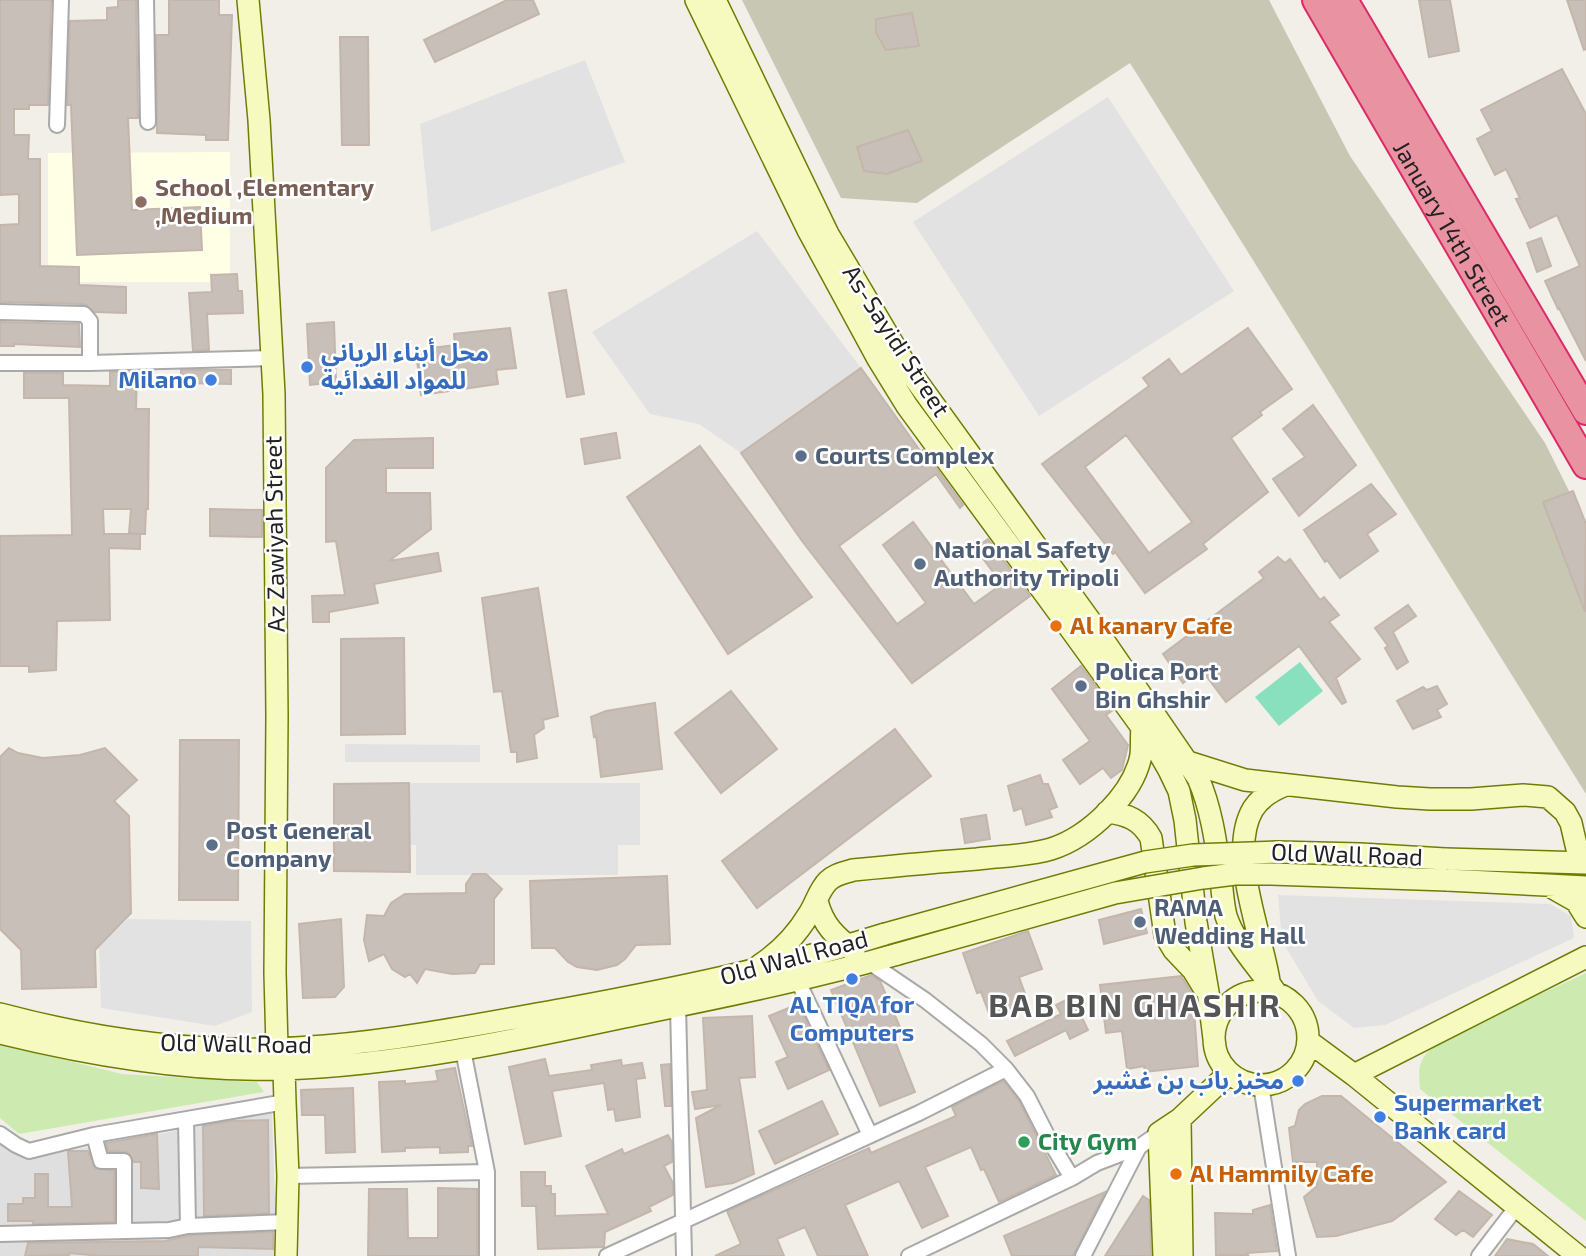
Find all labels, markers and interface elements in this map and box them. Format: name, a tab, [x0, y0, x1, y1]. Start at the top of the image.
street label: January 14th Street	[1388, 135, 1518, 330]
place label: School ,Elementary ,Medium	[155, 172, 375, 229]
marker: School ,Elementary ,Medium	[133, 194, 149, 210]
street label: As-Sayidi Street	[838, 259, 957, 421]
place label: محل أبناء الرياني للمواد الغدائية	[321, 337, 489, 395]
marker: محل أبناء الرياني للمواد الغدائية	[299, 359, 315, 375]
place label: Milano	[118, 364, 197, 393]
marker: Milano	[203, 372, 219, 388]
street label: Az Zawiyah Street	[257, 435, 290, 633]
place label: Courts Complex	[815, 440, 995, 469]
marker: Courts Complex	[793, 448, 809, 464]
place label: National Safety Authority Tripoli	[934, 534, 1119, 591]
marker: National Safety Authority Tripoli	[912, 556, 928, 572]
place label: Al kanary Cafe	[1070, 610, 1233, 639]
marker: Al kanary Cafe	[1048, 618, 1064, 634]
place label: Polica Port Bin Ghshir	[1095, 656, 1219, 713]
marker: Polica Port Bin Ghshir	[1073, 678, 1089, 694]
place label: Post General Company	[226, 815, 372, 872]
street label: Old Wall Road	[1271, 836, 1423, 871]
marker: Post General Company	[204, 837, 220, 853]
place label: RAMA Wedding Hall	[1154, 892, 1306, 949]
marker: RAMA Wedding Hall	[1132, 914, 1148, 930]
street label: Old Wall Road	[717, 923, 871, 990]
marker: AL TIQA for Computers	[844, 971, 860, 987]
district label: BAB BIN GHASHIR	[988, 985, 1282, 1023]
place label: AL TIQA for Computers	[790, 989, 915, 1046]
street label: Old Wall Road	[160, 1027, 312, 1058]
place label: مخبز باب بن غشير	[1093, 1065, 1284, 1096]
marker: مخبز باب بن غشير	[1290, 1073, 1306, 1089]
place label: Supermarket Bank card	[1394, 1087, 1542, 1144]
marker: Supermarket Bank card	[1372, 1109, 1388, 1125]
place label: City Gym	[1038, 1126, 1137, 1155]
marker: City Gym	[1016, 1134, 1032, 1150]
place label: Al Hammily Cafe	[1190, 1158, 1374, 1187]
marker: Al Hammily Cafe	[1168, 1166, 1184, 1182]

